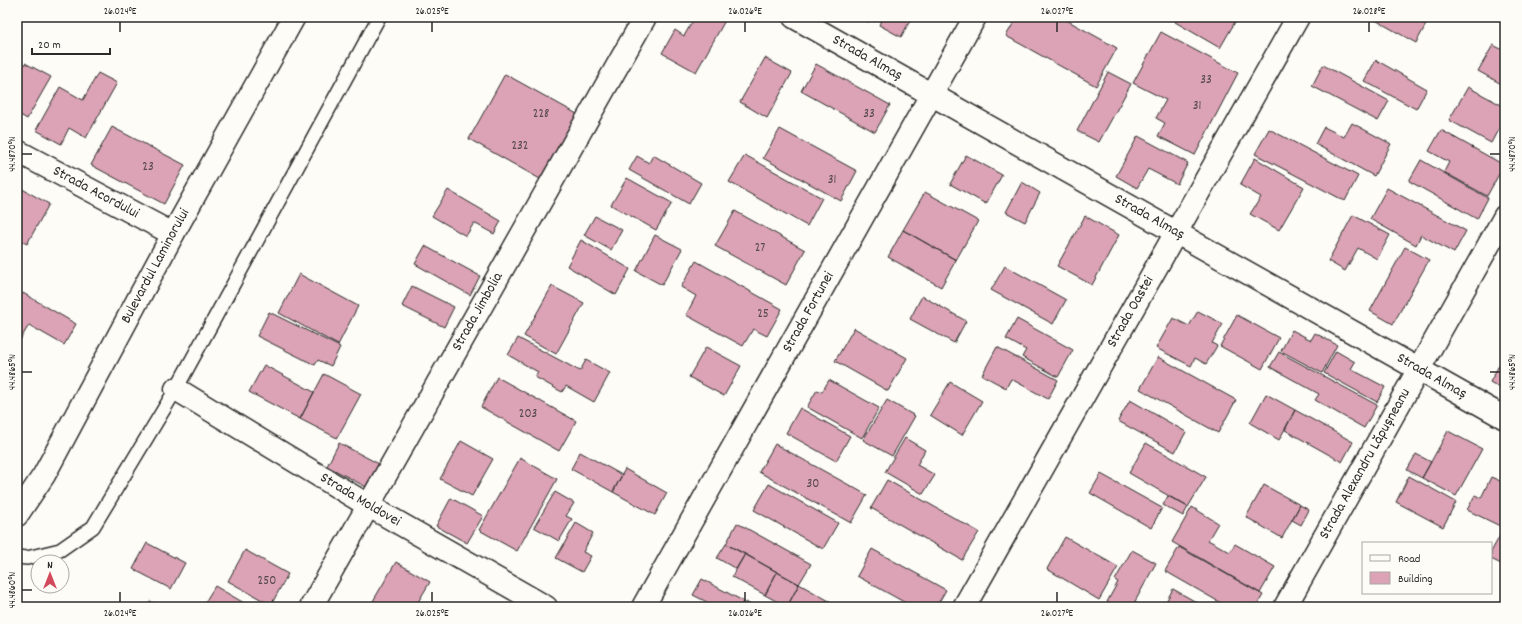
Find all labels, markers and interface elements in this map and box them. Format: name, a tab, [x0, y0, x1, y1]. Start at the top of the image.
text: 26.024°E	[104, 5, 137, 19]
text: 26.025°E	[415, 5, 449, 19]
text: 26.026°E	[728, 5, 762, 19]
text: 26.027°E	[1041, 5, 1074, 19]
text: 26.028°E	[1353, 5, 1386, 19]
scale bar	[32, 30, 110, 56]
street label: Strada Almaș	[828, 30, 906, 87]
text: 20 m	[38, 37, 61, 54]
house number: 33	[1200, 71, 1212, 90]
house number: 31	[1193, 97, 1201, 116]
house number: 228	[533, 105, 549, 124]
house number: 33	[863, 105, 875, 124]
text: 44.4870°N	[6, 136, 20, 172]
text: 44.4870°N	[1506, 136, 1520, 172]
house number: 232	[511, 137, 529, 156]
house number: 23	[142, 158, 154, 177]
street label: Strada Acordului	[48, 161, 143, 225]
house number: 31	[828, 171, 836, 190]
street label: Strada Almaș	[1110, 189, 1189, 246]
street label: Bulevardul Laminorului	[116, 205, 196, 328]
house number: 27	[755, 239, 765, 258]
street label: Strada Jimbolia	[447, 268, 510, 355]
street label: Strada Fortunei	[777, 268, 840, 357]
street label: Strada Oastei	[1102, 272, 1160, 352]
house number: 25	[757, 305, 769, 324]
street label: Strada Almaș	[1392, 348, 1471, 405]
text: 44.4865°N	[6, 354, 20, 390]
text: 44.4865°N	[1506, 354, 1520, 390]
street label: Strada Alexandru Lăpușneanu	[1314, 385, 1417, 544]
house number: 203	[519, 405, 537, 424]
street label: Strada Moldovei	[315, 468, 405, 533]
house number: 30	[807, 475, 819, 494]
legend	[1362, 542, 1492, 594]
text: Road	[1398, 551, 1420, 568]
north arrow	[30, 554, 70, 594]
text: N	[47, 558, 53, 574]
text: Building	[1398, 571, 1433, 588]
text: 44.4860°N	[6, 572, 20, 608]
house number: 250	[258, 572, 276, 591]
text: 26.024°E	[104, 607, 137, 621]
text: 26.025°E	[415, 607, 449, 621]
text: 26.026°E	[728, 607, 762, 621]
text: 26.027°E	[1041, 607, 1074, 621]

